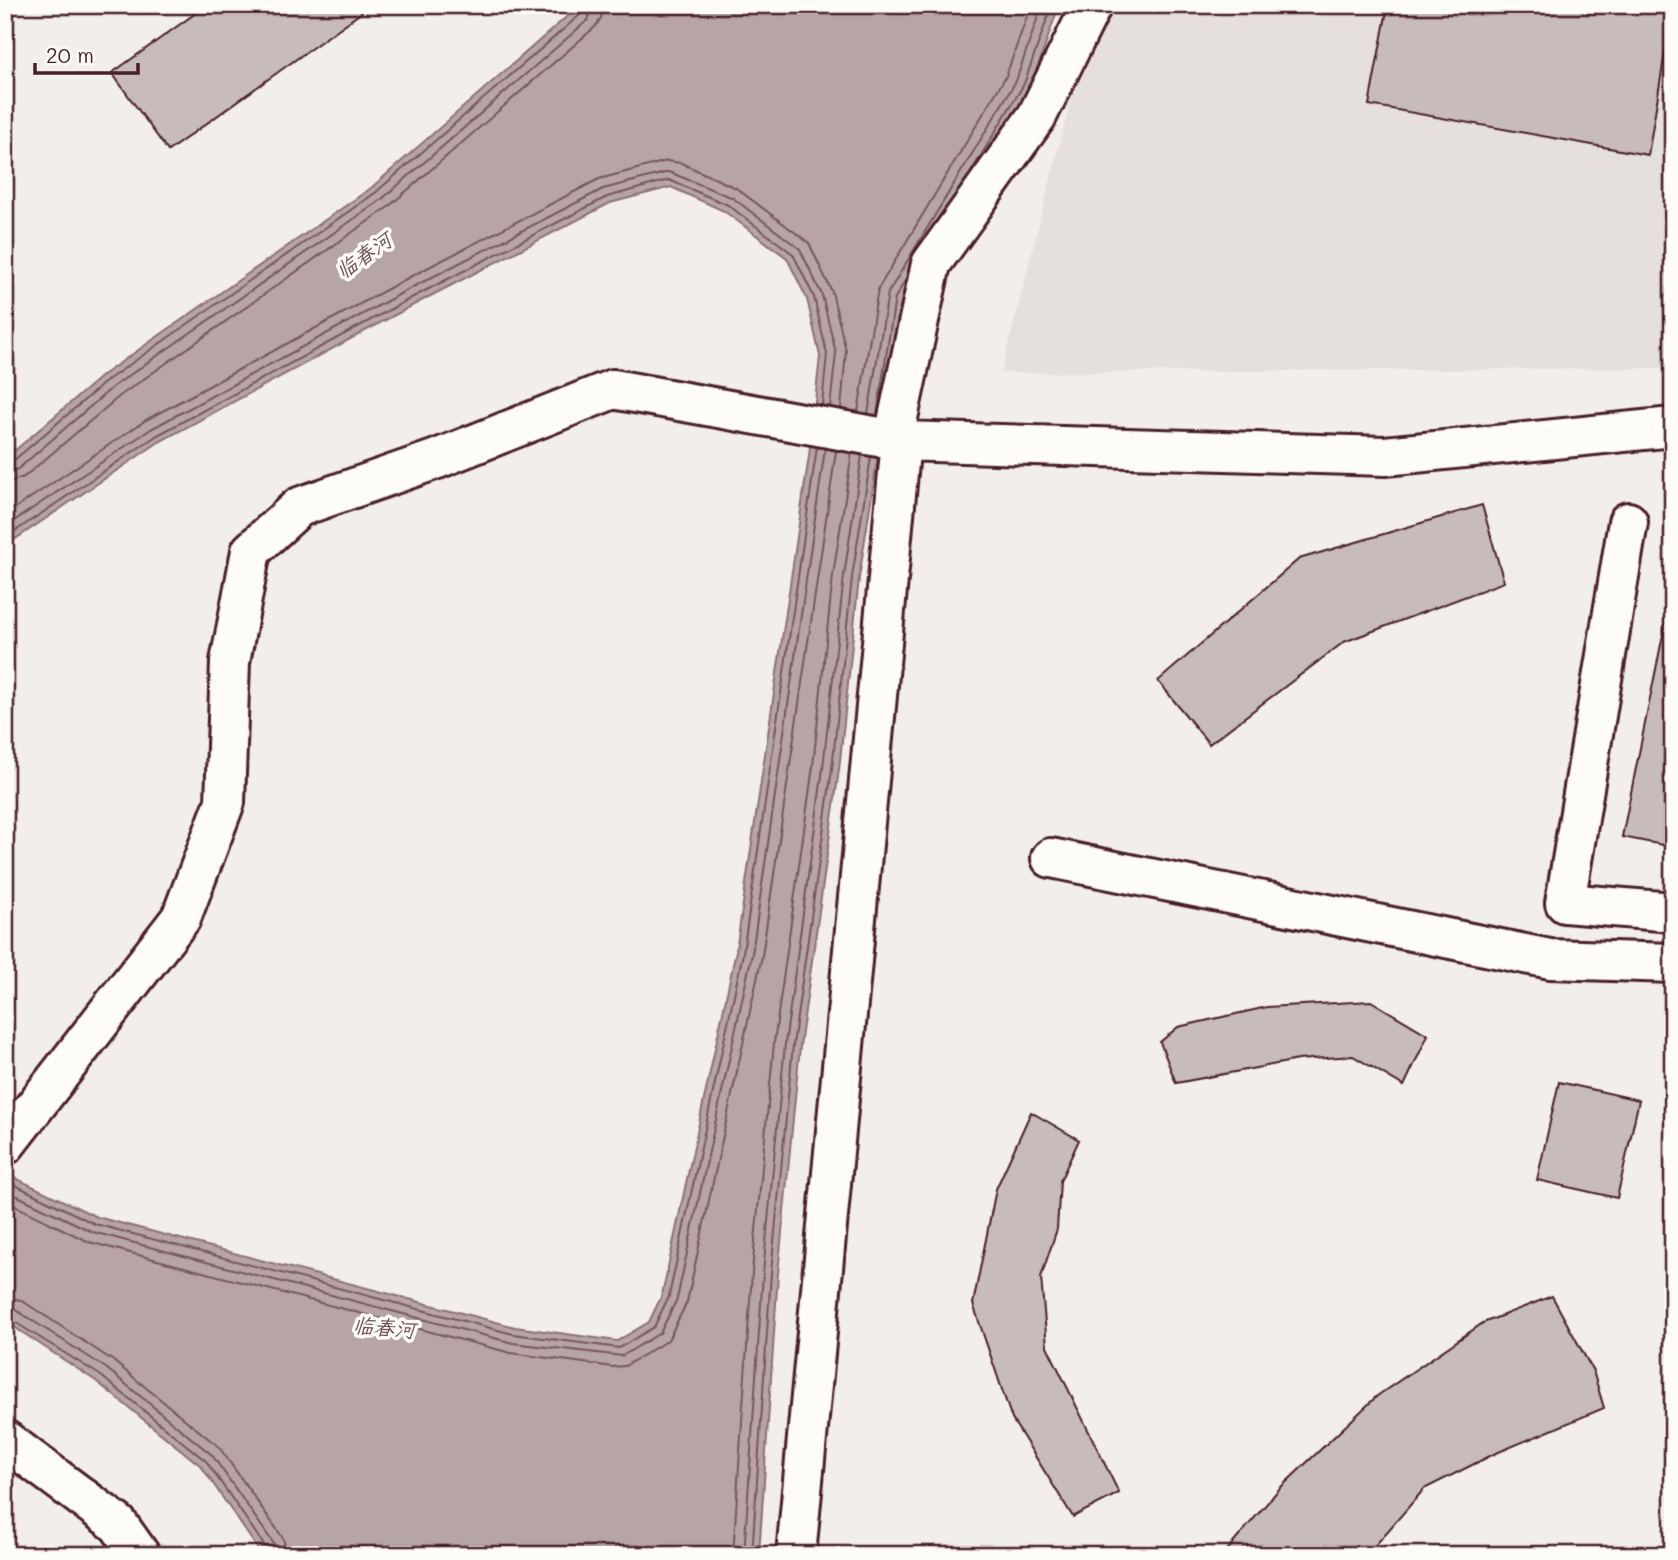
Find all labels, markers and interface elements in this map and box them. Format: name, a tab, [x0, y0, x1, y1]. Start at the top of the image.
scale bar	[35, 32, 138, 76]
text: 20 m	[46, 41, 94, 68]
water label: 临春河	[330, 224, 399, 284]
water label: 临春河	[352, 1310, 420, 1343]

